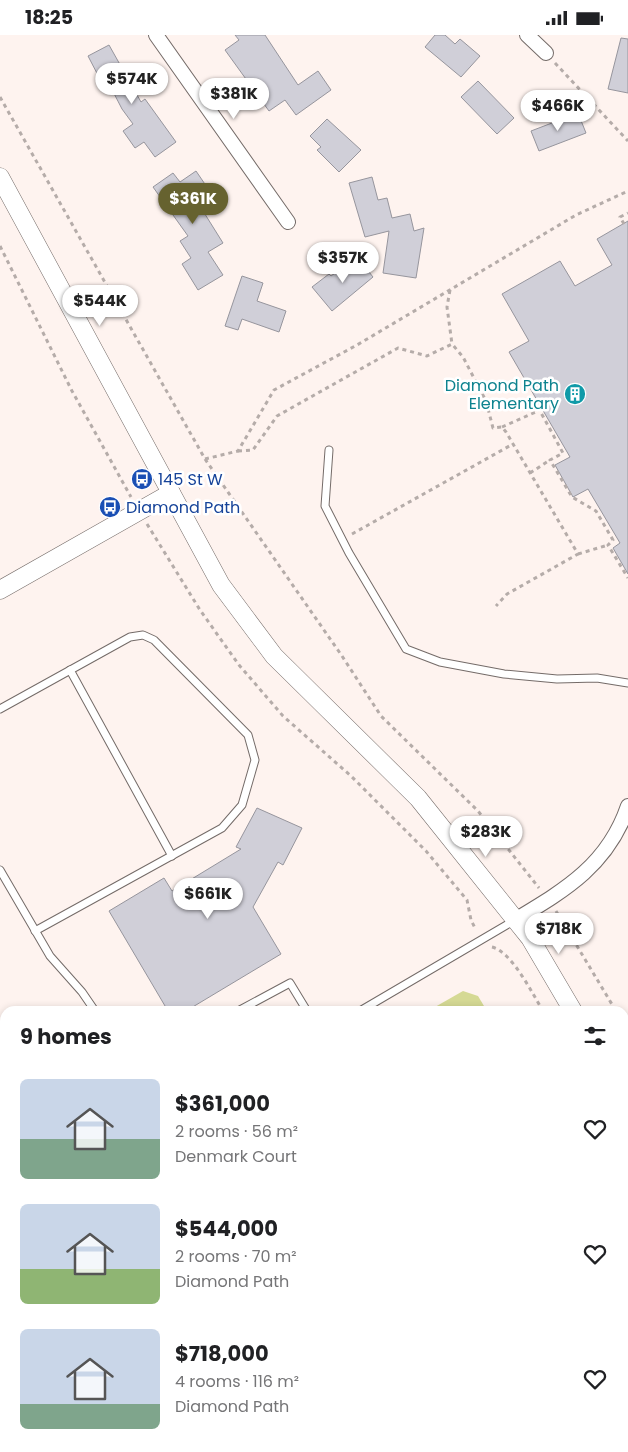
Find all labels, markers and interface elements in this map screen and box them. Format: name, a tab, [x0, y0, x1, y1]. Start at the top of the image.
text: 18:25	[25, 4, 73, 31]
pin: $574K	[97, 63, 167, 105]
text: $574K	[106, 67, 158, 90]
pin: $381K	[199, 77, 269, 120]
text: $381K	[210, 82, 258, 105]
pin: $466K	[523, 89, 593, 132]
text: $466K	[532, 94, 584, 117]
pin: $361K	[158, 183, 228, 225]
text: $361K	[169, 187, 217, 210]
pin: $357K	[308, 241, 378, 284]
text: $357K	[318, 246, 368, 269]
pin: $544K	[65, 285, 135, 327]
text: $544K	[73, 289, 127, 312]
place label: Diamond Path Elementary	[445, 374, 559, 415]
building icon: Diamond Path Elementary	[563, 382, 587, 406]
bus stop icon: 145 St W	[130, 467, 154, 491]
place label: 145 St W	[158, 468, 223, 491]
bus stop icon: Diamond Path	[98, 495, 122, 519]
place label: Diamond Path	[126, 496, 240, 519]
pin: $283K	[451, 815, 521, 858]
text: $283K	[461, 820, 511, 843]
pin: $661K	[173, 877, 243, 920]
text: $661K	[184, 882, 232, 905]
pin: $718K	[524, 913, 594, 955]
text: $718K	[536, 917, 582, 940]
text: 9 homes	[20, 1022, 112, 1051]
icon: filters	[581, 1022, 609, 1050]
text: $361,000	[175, 1089, 270, 1118]
icon: home	[60, 1099, 120, 1159]
icon: heart	[581, 1115, 609, 1143]
text: 2 rooms · 56 m²	[175, 1120, 298, 1143]
text: Denmark Court	[175, 1145, 297, 1168]
text: $544,000	[175, 1214, 278, 1243]
icon: home	[60, 1224, 120, 1284]
icon: heart	[581, 1240, 609, 1268]
text: 2 rooms · 70 m²	[175, 1245, 297, 1268]
text: Diamond Path	[175, 1270, 289, 1293]
text: $718,000	[175, 1339, 269, 1368]
icon: home	[60, 1349, 120, 1409]
icon: heart	[581, 1365, 609, 1393]
text: 4 rooms · 116 m²	[175, 1370, 299, 1393]
text: Diamond Path	[175, 1395, 289, 1418]

